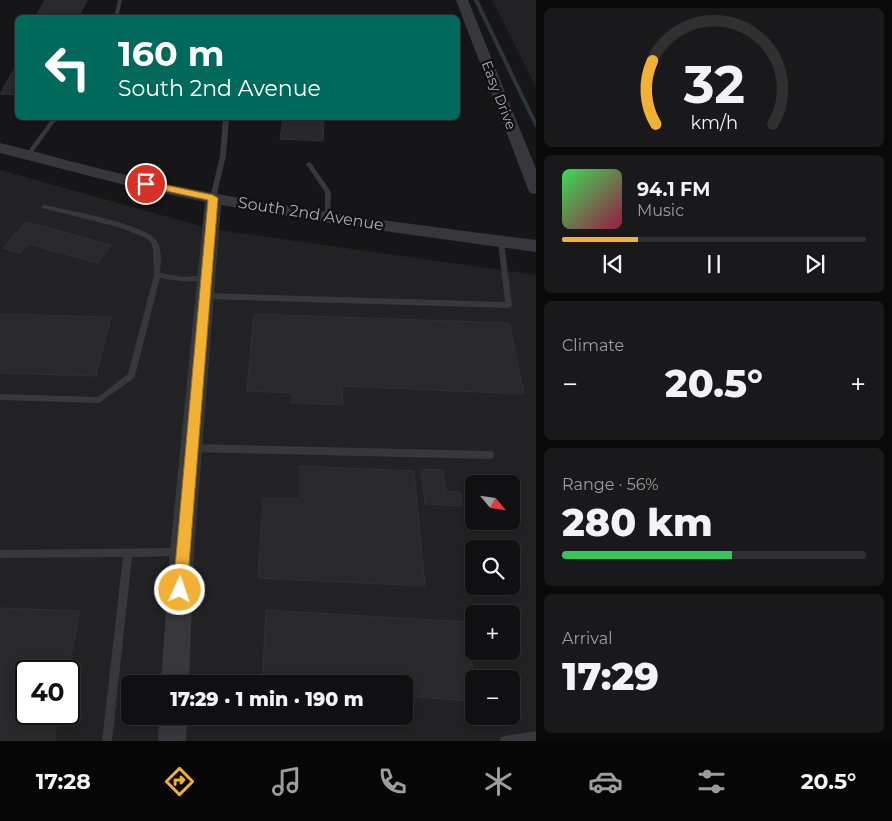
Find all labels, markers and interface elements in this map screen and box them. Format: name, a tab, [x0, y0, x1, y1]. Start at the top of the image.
text: 160 m	[118, 32, 224, 75]
icon: left	[35, 35, 100, 100]
text: 32	[682, 53, 745, 116]
street label: Easy Drive	[478, 58, 520, 132]
text: South 2nd Avenue	[118, 75, 321, 102]
text: km/h	[690, 112, 738, 133]
pin	[125, 163, 167, 205]
icon: arrive	[132, 170, 160, 198]
text: 94.1 FM	[637, 178, 710, 201]
street label: South 2nd Avenue	[237, 193, 385, 234]
text: Music	[637, 201, 684, 220]
icon: previous	[599, 250, 627, 278]
icon: pause	[700, 250, 728, 278]
icon: next	[801, 250, 829, 278]
text: Climate	[562, 336, 624, 355]
text: 20.5°	[665, 360, 763, 407]
text: −	[562, 367, 578, 401]
text: +	[850, 367, 866, 401]
north arrow	[465, 475, 520, 530]
map controls	[465, 475, 520, 725]
text: Range · 56%	[562, 475, 659, 494]
text: 280 km	[562, 499, 713, 546]
button: search	[465, 540, 520, 595]
position arrow	[153, 563, 205, 615]
button: +	[465, 605, 520, 660]
text: Arrival	[562, 629, 612, 648]
text: 17:29	[562, 653, 659, 700]
speed limit sign: 40	[15, 660, 80, 725]
button: −	[465, 670, 520, 725]
text: 17:29 · 1 min · 190 m	[170, 688, 364, 711]
icon: directions	[162, 764, 197, 799]
icon: music	[269, 764, 304, 799]
icon: phone	[375, 764, 410, 799]
icon: climate	[481, 764, 516, 799]
icon: car	[588, 764, 623, 799]
icon: filters	[694, 764, 729, 799]
text: 17:28	[36, 768, 91, 795]
text: 20.5°	[801, 768, 856, 795]

